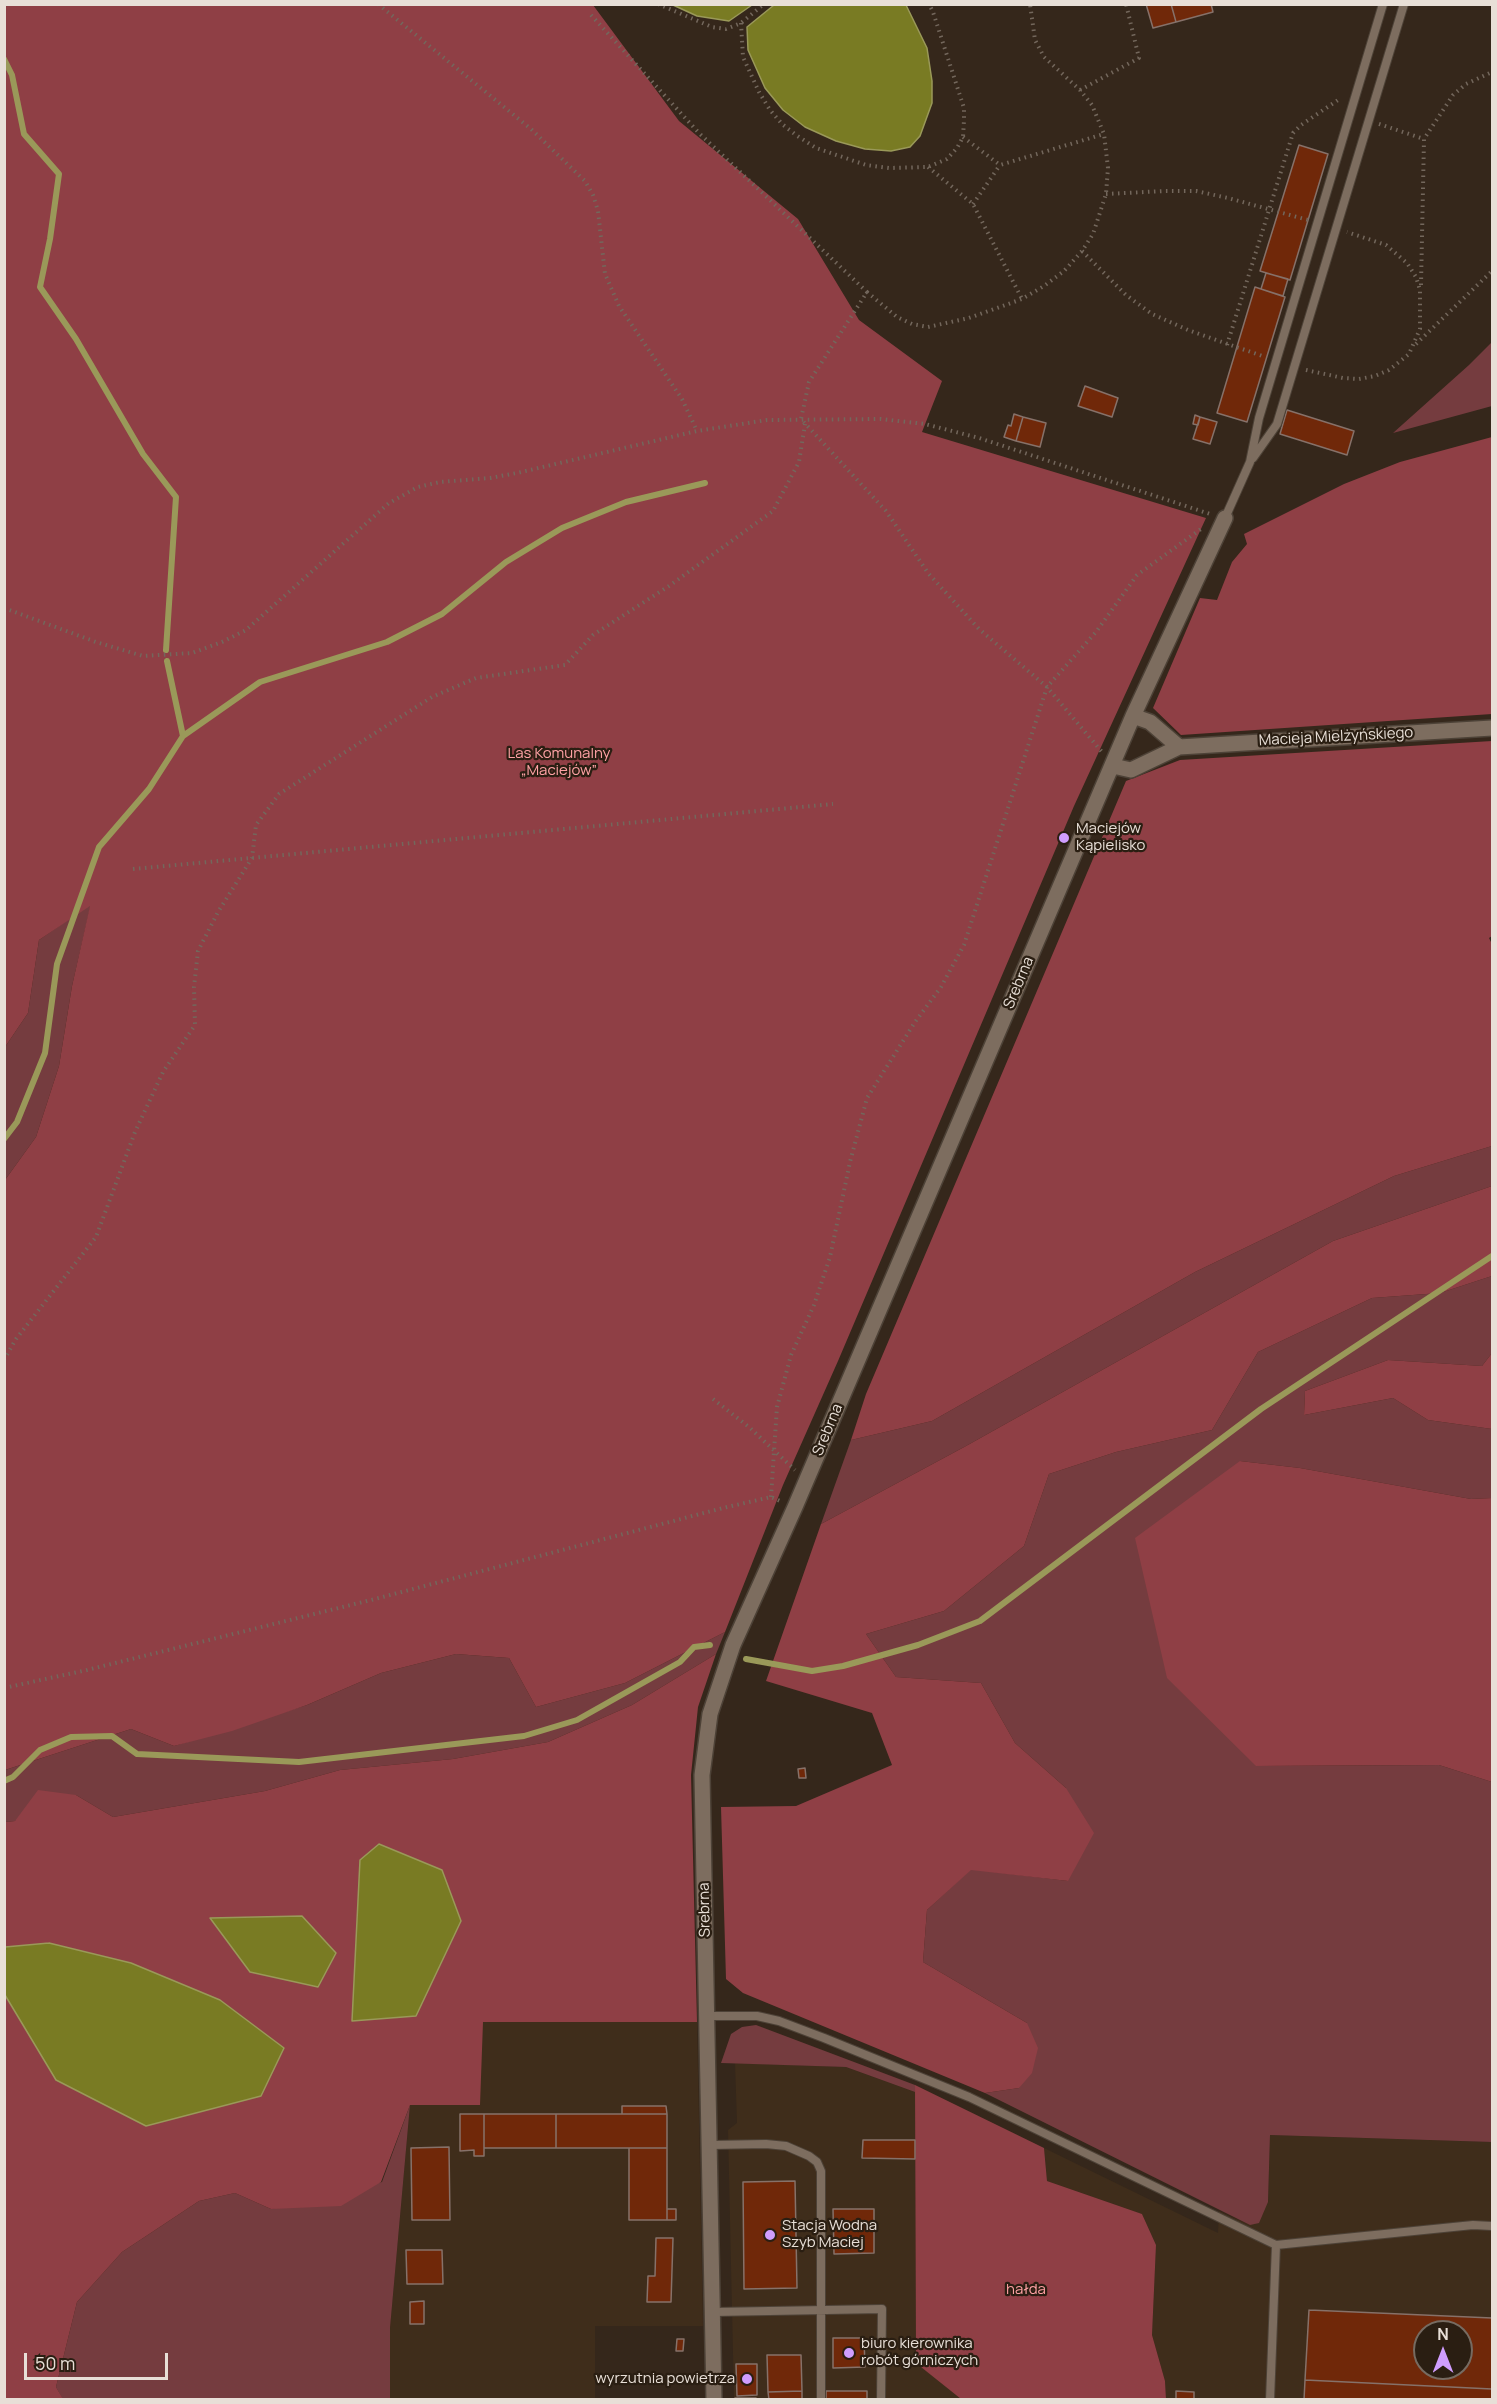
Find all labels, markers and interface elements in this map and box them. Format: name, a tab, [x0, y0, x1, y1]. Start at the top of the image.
street label: Macieja Mielżyńskiego	[1258, 724, 1414, 750]
park label: Las Komunalny „Maciejów”	[508, 745, 610, 780]
place label: Maciejów Kąpielisko	[1076, 820, 1145, 855]
marker: Maciejów Kąpielisko	[1057, 831, 1071, 845]
street label: Srebrna	[1000, 954, 1038, 1012]
street label: Srebrna	[809, 1401, 847, 1459]
street label: Srebrna	[696, 1882, 714, 1938]
place label: Stacja Wodna Szyb Maciej	[782, 2217, 877, 2252]
marker: Stacja Wodna Szyb Maciej	[763, 2228, 777, 2242]
park label: hałda	[1006, 2281, 1046, 2299]
north arrow	[1413, 2320, 1473, 2380]
text: N	[1437, 2323, 1449, 2345]
place label: biuro kierownika robót górniczych	[861, 2335, 978, 2370]
scale bar	[27, 2341, 171, 2379]
marker: biuro kierownika robót górniczych	[842, 2346, 856, 2360]
text: 50 m	[35, 2351, 75, 2375]
place label: wyrzutnia powietrza	[595, 2370, 735, 2388]
marker: wyrzutnia powietrza	[740, 2372, 754, 2386]

